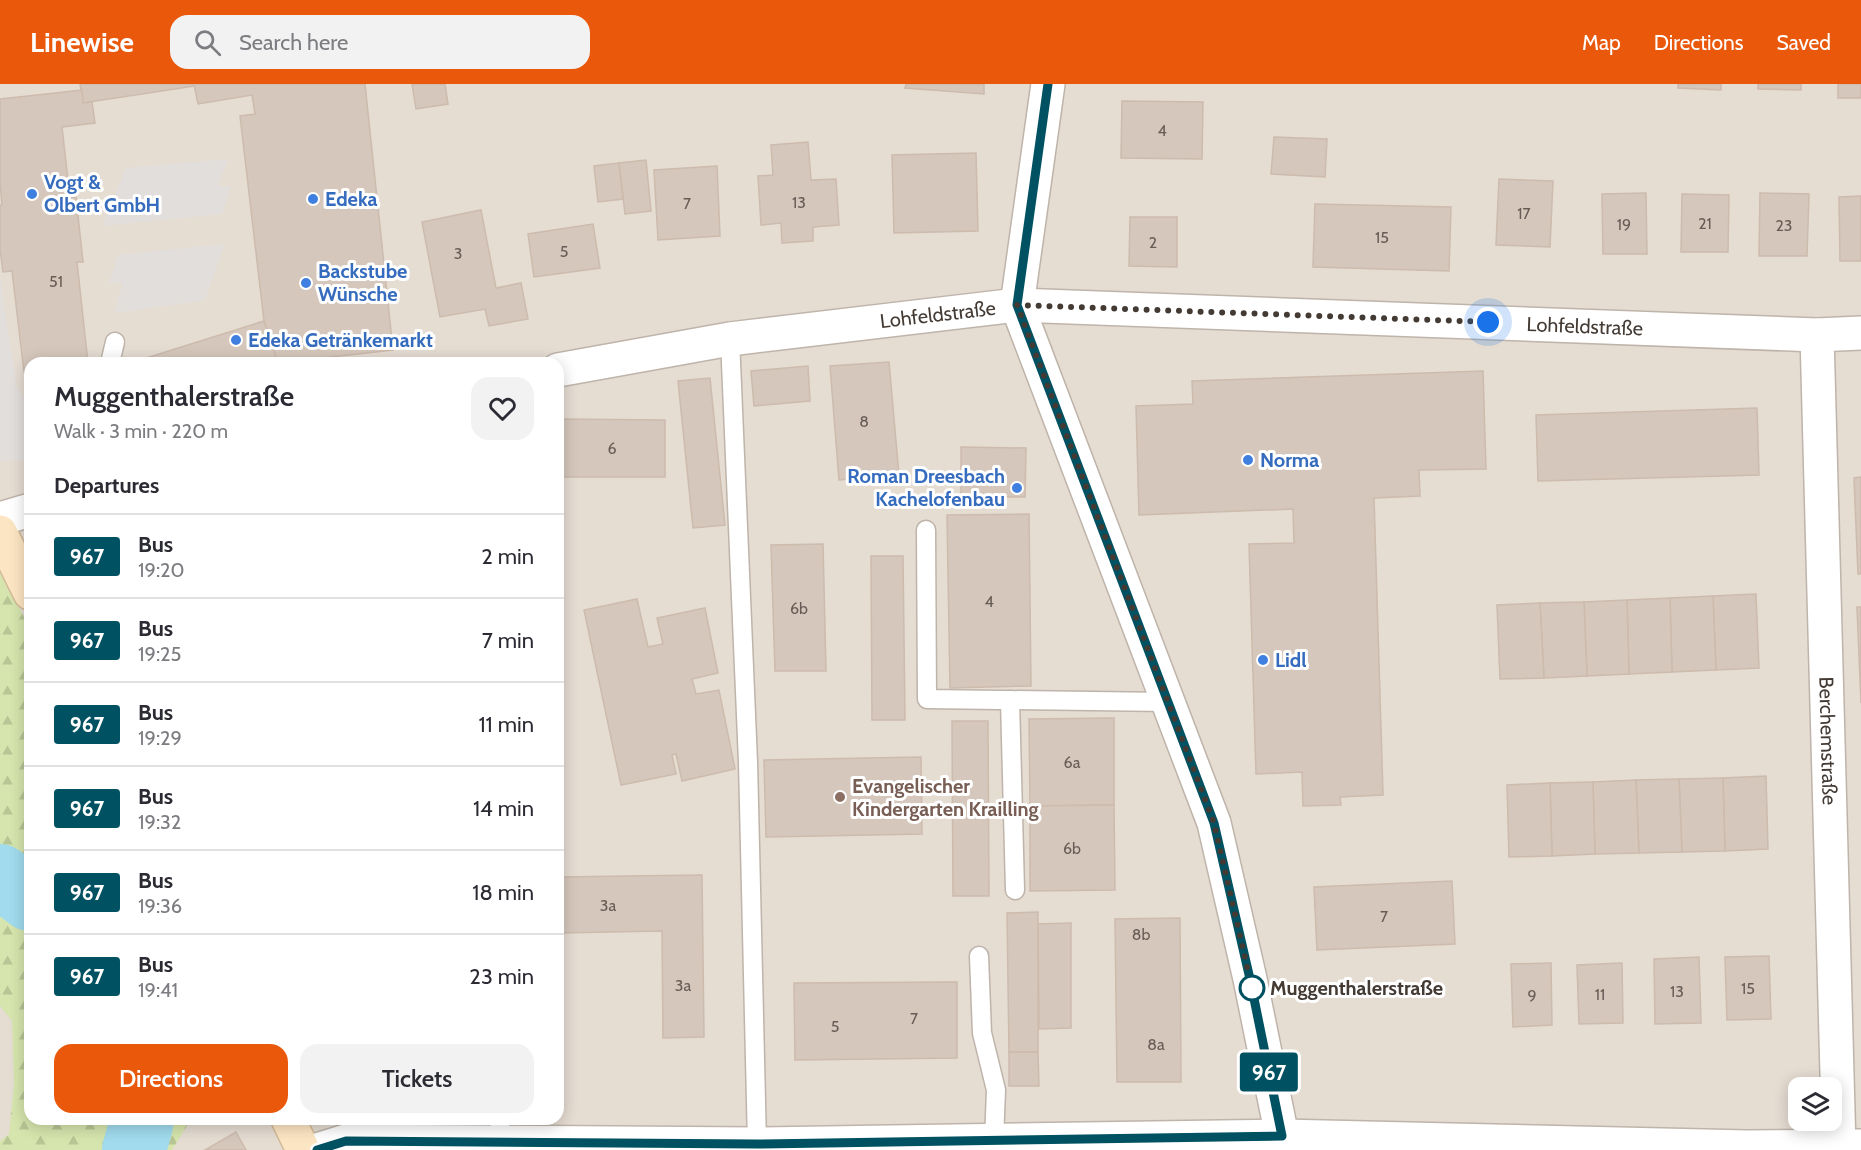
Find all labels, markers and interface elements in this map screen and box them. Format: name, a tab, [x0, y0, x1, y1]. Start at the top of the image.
search box	[170, 15, 590, 69]
text: Linewise	[30, 25, 134, 59]
icon: search	[191, 26, 224, 59]
text: Search here	[239, 29, 348, 56]
text: Map	[1582, 30, 1621, 55]
text: Directions	[1654, 30, 1743, 55]
text: Saved	[1776, 30, 1831, 55]
house number: 4	[1157, 121, 1167, 140]
place label: Vogt & Olbert GmbH	[44, 170, 160, 217]
marker: Vogt & Olbert GmbH	[25, 187, 39, 201]
place label: Edeka	[325, 187, 377, 211]
marker: Edeka	[306, 192, 320, 206]
house number: 13	[792, 193, 806, 212]
house number: 7	[683, 194, 691, 213]
house number: 17	[1517, 204, 1531, 223]
house number: 21	[1698, 214, 1712, 233]
house number: 19	[1617, 215, 1631, 234]
house number: 23	[1775, 216, 1793, 235]
house number: 15	[1375, 228, 1389, 247]
house number: 2	[1149, 233, 1157, 252]
house number: 5	[560, 242, 568, 261]
house number: 3	[454, 244, 462, 263]
place label: Backstube Wünsche	[318, 259, 407, 306]
house number: 51	[49, 272, 63, 291]
marker: Backstube Wünsche	[299, 276, 313, 290]
street label: Lohfeldstraße	[879, 296, 997, 333]
your location	[1473, 307, 1503, 337]
street label: Lohfeldstraße	[1526, 312, 1643, 340]
place label: Edeka Getränkemarkt	[248, 328, 433, 352]
marker: Edeka Getränkemarkt	[229, 333, 243, 347]
button: heart	[471, 377, 534, 440]
text: Muggenthalerstraße	[54, 379, 294, 413]
house number: 8	[859, 412, 869, 431]
text: Walk · 3 min · 220 m	[54, 419, 228, 443]
house number: 6	[607, 439, 617, 458]
place label: Norma	[1260, 448, 1319, 472]
marker: Norma	[1241, 453, 1255, 467]
place label: Roman Dreesbach Kachelofenbau	[847, 464, 1005, 511]
text: Departures	[54, 472, 159, 499]
marker: Roman Dreesbach Kachelofenbau	[1010, 481, 1024, 495]
text: Bus	[138, 531, 173, 558]
text: 2 min	[481, 543, 534, 570]
text: 967	[70, 544, 104, 569]
text: 19:20	[138, 558, 184, 582]
house number: 4	[984, 592, 994, 611]
house number: 6b	[790, 599, 808, 618]
text: Bus	[138, 615, 173, 642]
text: 7 min	[482, 627, 534, 654]
text: 967	[70, 628, 104, 653]
text: 19:25	[138, 642, 181, 666]
place label: Lidl	[1275, 648, 1306, 672]
marker: Lidl	[1256, 653, 1270, 667]
street label: Berchemstraße	[1814, 676, 1842, 805]
text: Bus	[138, 699, 173, 726]
text: 11 min	[478, 711, 534, 738]
text: 967	[70, 712, 104, 737]
text: 19:29	[138, 726, 182, 750]
house number: 6a	[1064, 753, 1081, 772]
place label: Evangelischer Kindergarten Krailling	[852, 774, 1039, 821]
text: Bus	[138, 783, 173, 810]
marker: Evangelischer Kindergarten Krailling	[833, 790, 847, 804]
text: 14 min	[473, 795, 534, 822]
text: 967	[70, 796, 104, 821]
text: 19:32	[138, 810, 181, 834]
house number: 6b	[1063, 839, 1081, 858]
text: Bus	[138, 867, 173, 894]
text: 18 min	[472, 879, 534, 906]
text: 967	[70, 880, 104, 905]
text: 19:36	[138, 894, 182, 918]
house number: 3a	[600, 896, 616, 915]
house number: 7	[1380, 907, 1388, 926]
house number: 8b	[1132, 925, 1150, 944]
text: Bus	[138, 951, 173, 978]
text: 23 min	[469, 963, 534, 990]
text: 967	[70, 964, 104, 989]
marker: Muggenthalerstraße	[1239, 975, 1265, 1001]
house number: 3a	[675, 976, 691, 995]
place label: Muggenthalerstraße	[1270, 976, 1443, 1000]
text: 19:41	[138, 978, 178, 1002]
house number: 15	[1741, 979, 1755, 998]
house number: 13	[1670, 982, 1684, 1001]
house number: 11	[1595, 985, 1605, 1004]
house number: 9	[1527, 986, 1537, 1005]
house number: 7	[910, 1009, 918, 1028]
house number: 5	[831, 1017, 839, 1036]
house number: 8a	[1147, 1035, 1165, 1054]
button: Directions	[54, 1044, 288, 1113]
button: Tickets	[300, 1044, 534, 1113]
line badge: 967	[1234, 1052, 1304, 1092]
text: 967	[1252, 1060, 1286, 1085]
map controls	[1788, 1077, 1842, 1131]
button: layers	[1788, 1077, 1842, 1131]

